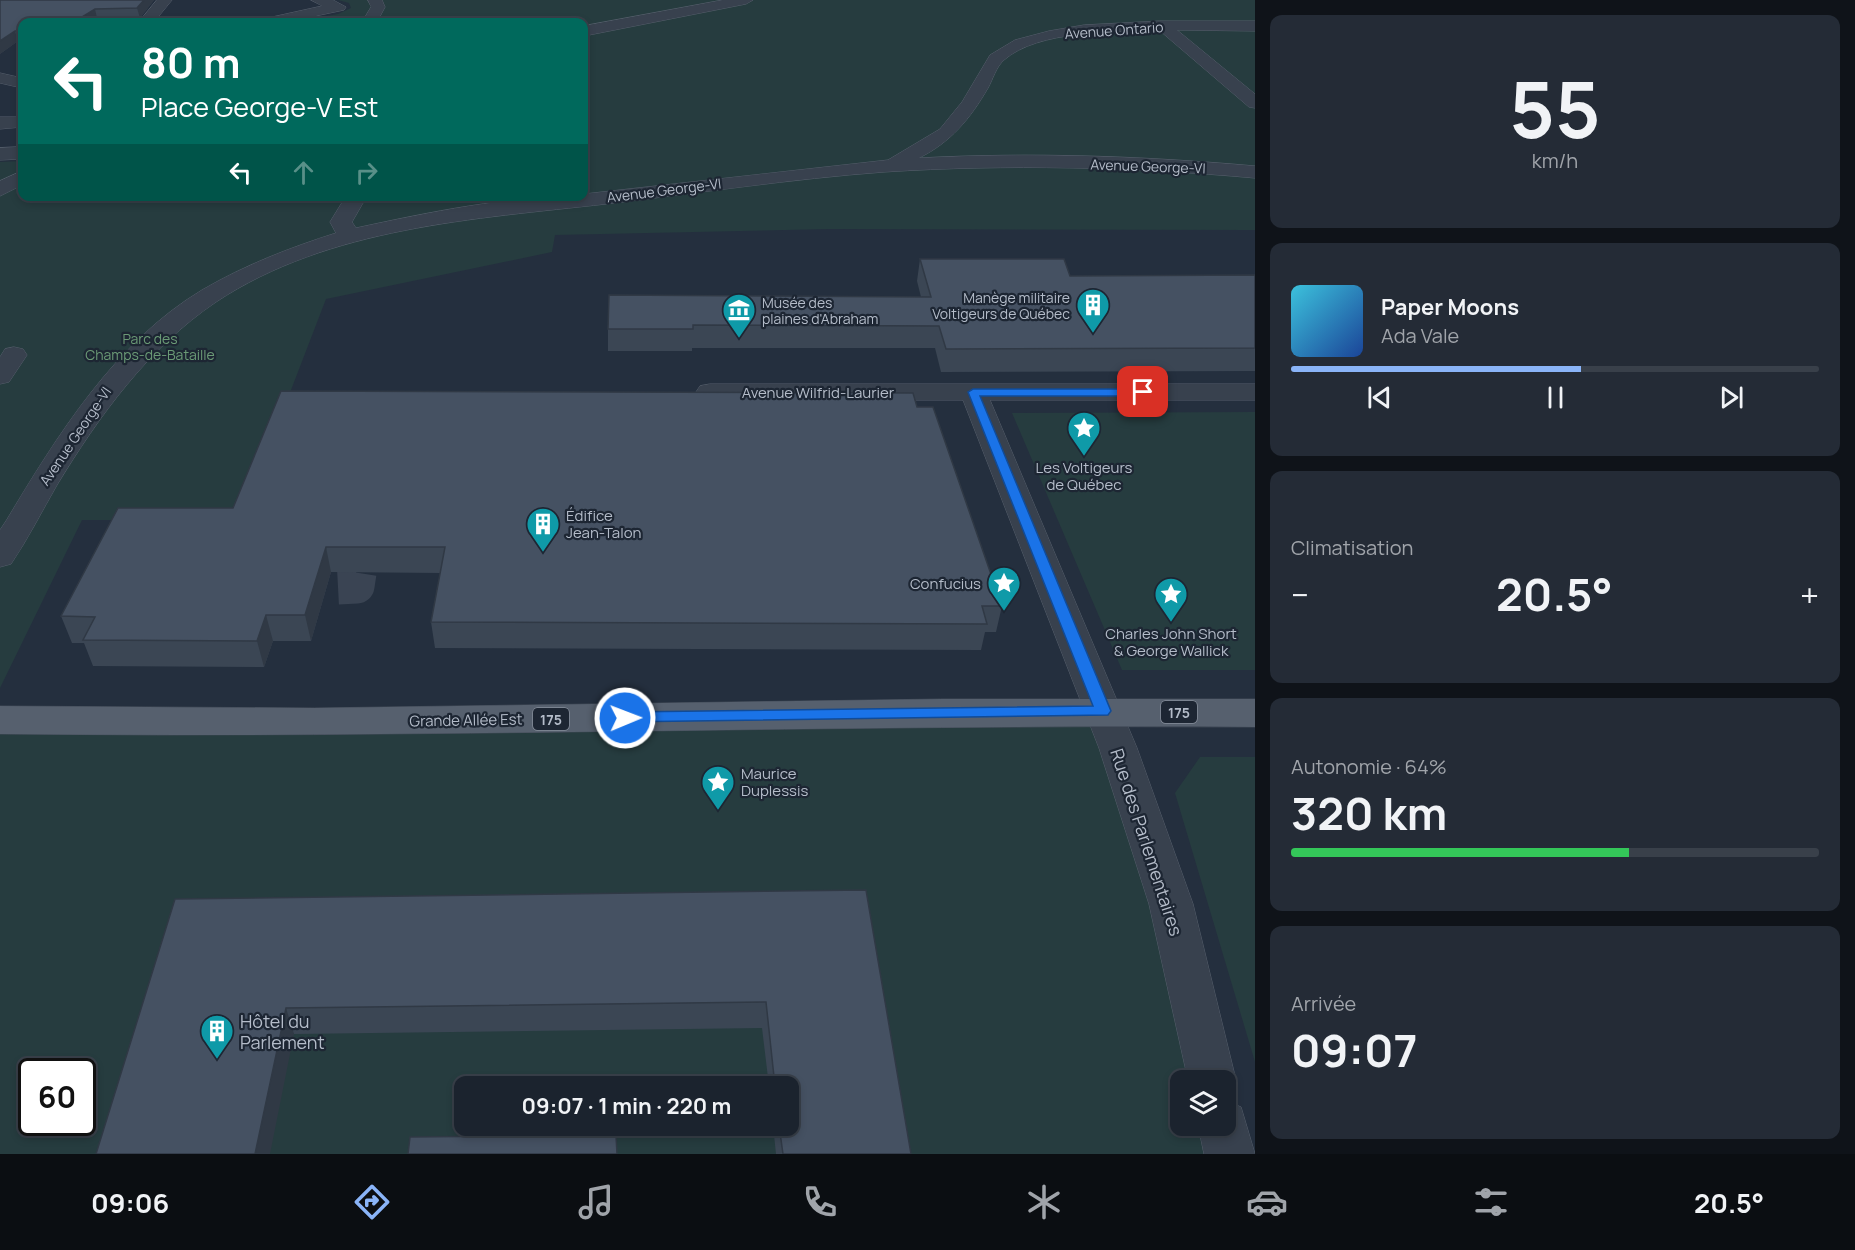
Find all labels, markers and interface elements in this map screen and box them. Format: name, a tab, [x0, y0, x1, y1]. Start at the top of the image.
street label: Avenue Ontario	[1064, 17, 1164, 43]
text: 80 m	[141, 33, 241, 91]
icon: left	[42, 42, 120, 120]
text: 55	[1509, 55, 1601, 161]
text: Place George-V Est	[141, 88, 378, 125]
text: km/h	[1532, 147, 1578, 174]
street label: Avenue George-VI	[1090, 154, 1206, 178]
icon: left	[224, 156, 257, 189]
icon: ahead	[287, 156, 320, 189]
icon: right	[350, 156, 383, 189]
street label: Avenue George-VI	[606, 174, 722, 206]
building icon: Manège militaire Voltigeurs de Québec	[1075, 287, 1111, 334]
place label: Manège militaire Voltigeurs de Québec	[932, 288, 1070, 323]
museum icon: Musée des plaines d'Abraham	[721, 292, 757, 339]
text: Paper Moons	[1381, 292, 1519, 322]
place label: Musée des plaines d'Abraham	[762, 293, 879, 328]
text: Ada Vale	[1381, 322, 1459, 349]
park label: Parc des Champs-de-Bataille	[85, 329, 215, 364]
pin	[1117, 366, 1168, 417]
icon: arrive	[1126, 375, 1159, 408]
icon: previous	[1363, 381, 1396, 414]
icon: pause	[1539, 381, 1572, 414]
icon: next	[1715, 381, 1748, 414]
street label: Avenue Wilfrid-Laurier	[742, 382, 895, 403]
street label: Avenue George-VI	[35, 383, 115, 489]
place icon: Les Voltigeurs de Québec	[1066, 410, 1102, 457]
place label: Les Voltigeurs de Québec	[1036, 457, 1133, 495]
place label: Édifice Jean-Talon	[566, 505, 642, 543]
building icon: Édifice Jean-Talon	[525, 506, 561, 553]
text: Climatisation	[1291, 534, 1413, 561]
text: 20.5°	[1496, 563, 1613, 625]
place icon: Confucius	[986, 565, 1022, 612]
text: −	[1291, 572, 1309, 617]
text: +	[1800, 572, 1819, 617]
place label: Confucius	[910, 573, 981, 594]
place icon: Charles John Short & George Wallick	[1153, 576, 1189, 623]
place label: Charles John Short & George Wallick	[1105, 623, 1237, 661]
position arrow	[593, 686, 657, 750]
road number: 175	[1161, 701, 1197, 723]
road number: 175	[533, 708, 569, 730]
street label: Grande Allée Est	[409, 709, 523, 731]
street label: Rue des Parlementaires	[1105, 745, 1189, 939]
text: Autonomie · 64%	[1291, 753, 1447, 780]
place label: Maurice Duplessis	[741, 763, 808, 801]
place icon: Maurice Duplessis	[700, 764, 736, 811]
text: 320 km	[1291, 782, 1447, 844]
text: Arrivée	[1291, 990, 1356, 1017]
place label: Hôtel du Parlement	[240, 1009, 325, 1054]
building icon: Hôtel du Parlement	[199, 1013, 235, 1060]
text: 09:07	[1291, 1019, 1418, 1081]
speed limit sign: 60	[18, 1058, 96, 1136]
map controls	[1170, 1070, 1236, 1136]
button: layers	[1170, 1070, 1236, 1136]
text: 09:07 · 1 min · 220 m	[522, 1091, 731, 1121]
icon: directions	[351, 1181, 393, 1223]
icon: music	[575, 1181, 617, 1223]
icon: phone	[799, 1181, 841, 1223]
icon: climate	[1023, 1181, 1065, 1223]
icon: car	[1246, 1181, 1288, 1223]
icon: filters	[1470, 1181, 1512, 1223]
text: 09:06	[91, 1184, 169, 1221]
text: 20.5°	[1694, 1184, 1764, 1221]

